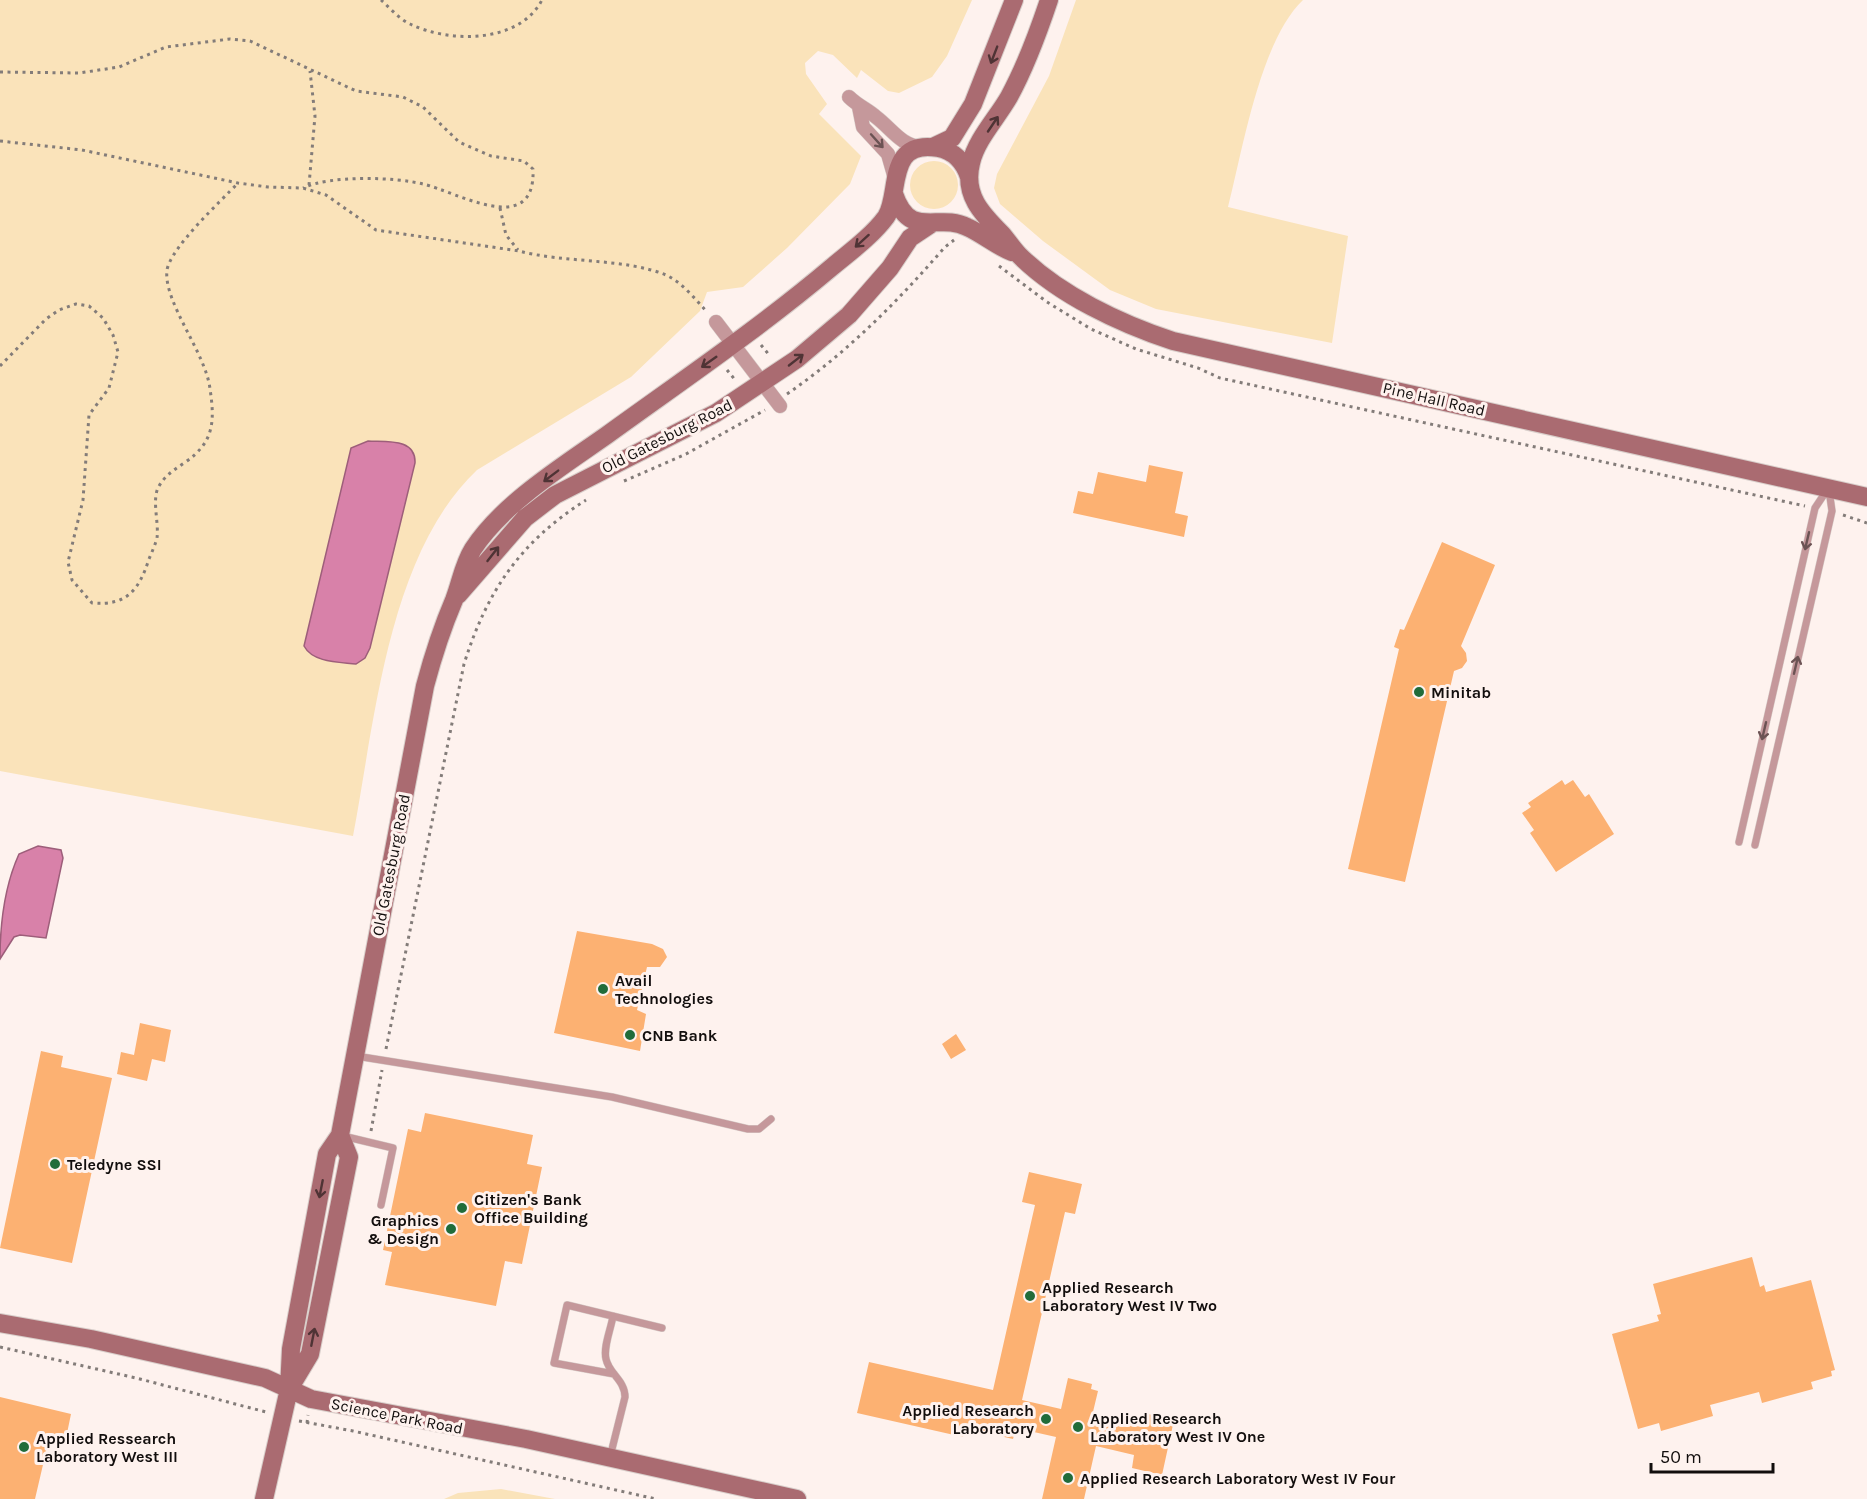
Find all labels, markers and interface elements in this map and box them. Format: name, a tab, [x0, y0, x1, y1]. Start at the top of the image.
one-way arrow	[988, 45, 999, 64]
one-way arrow	[987, 117, 999, 133]
one-way arrow	[870, 134, 884, 149]
one-way arrow	[855, 234, 870, 248]
one-way arrow	[788, 353, 804, 366]
one-way arrow	[702, 356, 718, 368]
street label: Pine Hall Road	[1381, 378, 1487, 420]
street label: Old Gatesburg Road	[598, 395, 736, 477]
one-way arrow	[543, 469, 559, 482]
one-way arrow	[1801, 531, 1813, 550]
one-way arrow	[486, 546, 499, 562]
one-way arrow	[1790, 656, 1802, 675]
place label: Minitab	[1431, 683, 1491, 702]
marker: Minitab	[1412, 685, 1426, 699]
one-way arrow	[1758, 721, 1769, 740]
street label: Old Gatesburg Road	[368, 792, 414, 938]
place label: Avail Technologies	[615, 971, 714, 1008]
marker: Avail Technologies	[596, 982, 610, 996]
place label: CNB Bank	[642, 1026, 718, 1045]
marker: CNB Bank	[623, 1028, 637, 1042]
place label: Teledyne SSI	[67, 1155, 162, 1174]
marker: Teledyne SSI	[48, 1157, 62, 1171]
one-way arrow	[315, 1179, 326, 1198]
place label: Citizen's Bank Office Building	[474, 1190, 588, 1227]
marker: Citizen's Bank Office Building	[455, 1201, 469, 1215]
place label: Graphics & Design	[367, 1211, 439, 1248]
marker: Graphics & Design	[444, 1222, 458, 1236]
place label: Applied Research Laboratory West IV Two	[1042, 1278, 1217, 1315]
marker: Applied Research Laboratory West IV Two	[1023, 1289, 1037, 1303]
one-way arrow	[308, 1328, 319, 1347]
street label: Science Park Road	[329, 1394, 465, 1438]
place label: Applied Research Laboratory	[902, 1401, 1034, 1438]
place label: Applied Research Laboratory West IV One	[1090, 1409, 1265, 1446]
marker: Applied Research Laboratory	[1039, 1412, 1053, 1426]
marker: Applied Research Laboratory West IV One	[1071, 1420, 1085, 1434]
place label: Applied Ressearch Laboratory West III	[36, 1429, 178, 1466]
scale bar	[1651, 1436, 1772, 1474]
marker: Applied Ressearch Laboratory West III	[17, 1440, 31, 1454]
text: 50 m	[1660, 1446, 1702, 1468]
place label: Applied Research Laboratory West IV Four	[1080, 1469, 1396, 1488]
marker: Applied Research Laboratory West IV Four	[1061, 1471, 1075, 1485]

